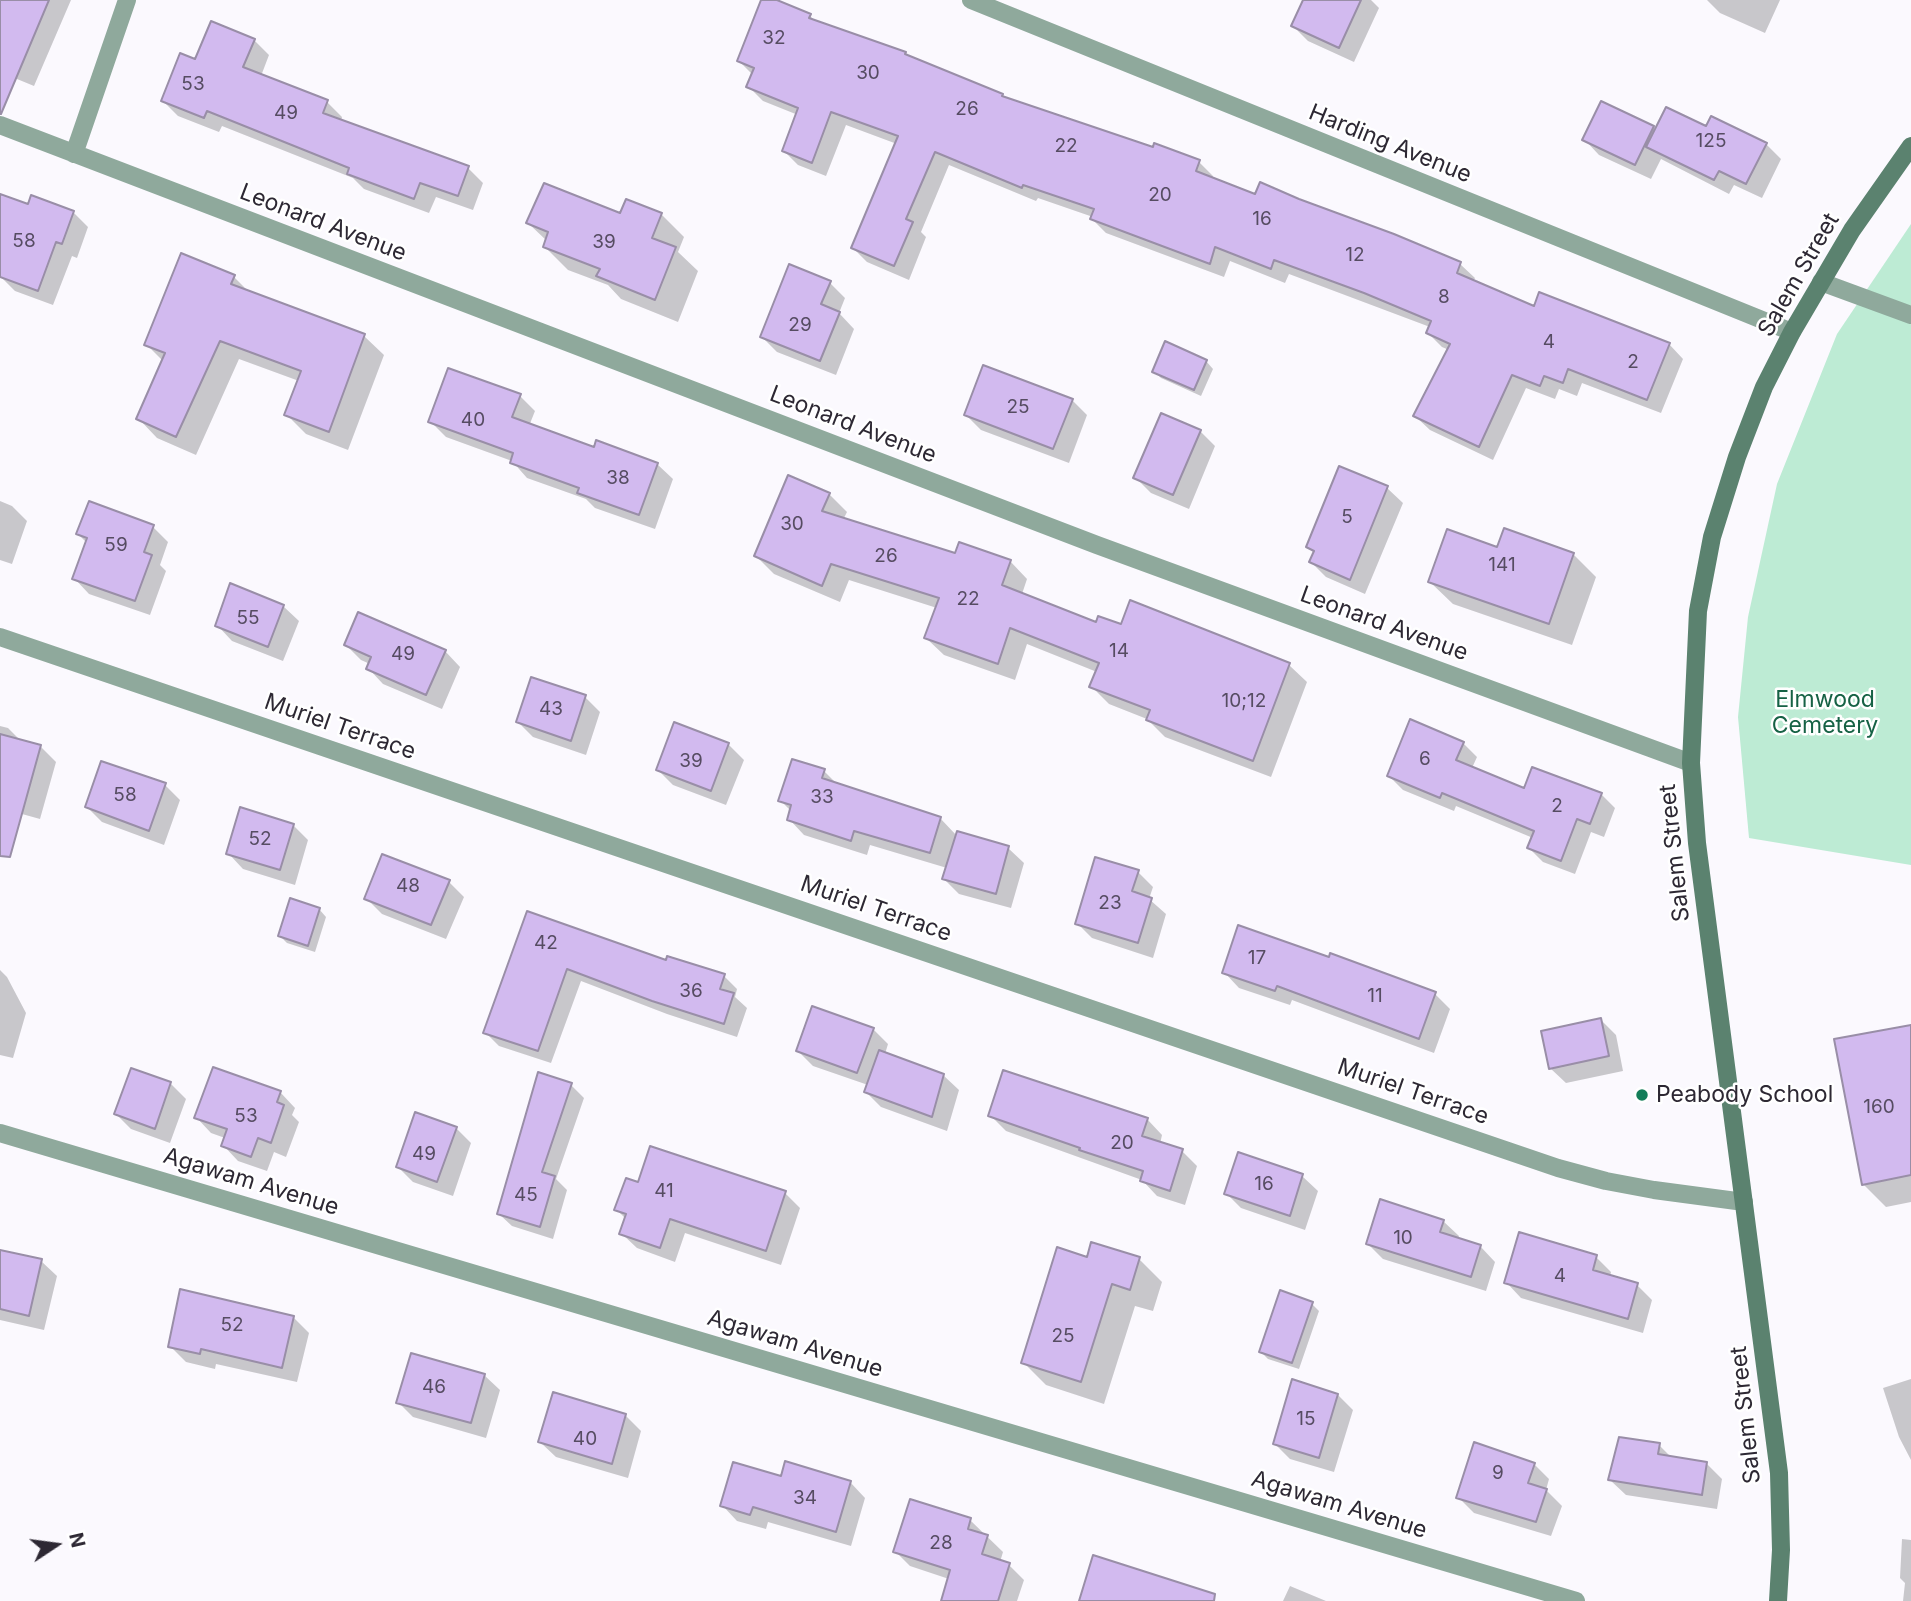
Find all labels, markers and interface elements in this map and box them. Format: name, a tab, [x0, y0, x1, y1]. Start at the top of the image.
house number: 32	[762, 27, 786, 49]
house number: 30	[856, 62, 880, 84]
house number: 53	[181, 73, 205, 95]
house number: 26	[955, 98, 979, 120]
street label: Harding Avenue	[1305, 99, 1475, 189]
house number: 49	[274, 102, 298, 124]
house number: 125	[1696, 130, 1726, 152]
house number: 22	[1054, 135, 1078, 157]
street label: Leonard Avenue	[236, 179, 410, 267]
house number: 20	[1148, 184, 1172, 206]
house number: 16	[1252, 208, 1272, 230]
street label: Salem Street	[1753, 208, 1845, 342]
house number: 58	[12, 230, 36, 252]
house number: 39	[592, 231, 616, 253]
house number: 12	[1345, 244, 1365, 266]
house number: 8	[1438, 286, 1450, 308]
house number: 29	[788, 314, 812, 336]
house number: 4	[1543, 331, 1555, 353]
house number: 2	[1627, 351, 1639, 373]
street label: Leonard Avenue	[766, 381, 940, 469]
house number: 25	[1006, 396, 1030, 418]
house number: 40	[461, 409, 485, 431]
house number: 38	[606, 467, 630, 489]
house number: 5	[1341, 506, 1353, 528]
house number: 30	[780, 513, 804, 535]
house number: 59	[104, 534, 128, 556]
house number: 26	[874, 545, 898, 567]
house number: 141	[1488, 554, 1516, 576]
street label: Leonard Avenue	[1296, 581, 1472, 667]
house number: 22	[956, 588, 980, 610]
house number: 55	[236, 607, 260, 629]
house number: 14	[1109, 640, 1129, 662]
house number: 49	[391, 643, 415, 665]
park label: Elmwood Cemetery	[1772, 686, 1878, 740]
street label: Muriel Terrace	[261, 688, 419, 766]
house number: 10;12	[1222, 690, 1266, 712]
house number: 43	[539, 698, 563, 720]
house number: 6	[1419, 748, 1431, 770]
house number: 39	[679, 750, 703, 772]
street label: Salem Street	[1654, 783, 1696, 923]
house number: 58	[113, 784, 137, 806]
house number: 33	[810, 786, 834, 808]
house number: 2	[1551, 795, 1563, 817]
house number: 52	[248, 828, 272, 850]
street label: Muriel Terrace	[797, 870, 955, 948]
house number: 48	[396, 875, 420, 897]
house number: 23	[1098, 892, 1122, 914]
house number: 42	[534, 932, 558, 954]
house number: 17	[1248, 947, 1266, 969]
house number: 36	[679, 980, 703, 1002]
house number: 11	[1367, 985, 1383, 1007]
street label: Muriel Terrace	[1334, 1053, 1492, 1131]
place label: Peabody School	[1656, 1081, 1833, 1109]
marker: Peabody School	[1634, 1087, 1650, 1103]
house number: 160	[1863, 1096, 1895, 1118]
house number: 53	[234, 1105, 258, 1127]
house number: 20	[1110, 1132, 1134, 1154]
street label: Agawam Avenue	[160, 1142, 342, 1222]
house number: 49	[412, 1143, 436, 1165]
house number: 16	[1254, 1173, 1274, 1195]
house number: 41	[654, 1180, 674, 1202]
house number: 45	[514, 1184, 538, 1206]
house number: 10	[1393, 1227, 1413, 1249]
house number: 4	[1554, 1265, 1566, 1287]
street label: Agawam Avenue	[704, 1304, 886, 1384]
house number: 52	[220, 1314, 244, 1336]
house number: 25	[1051, 1325, 1075, 1347]
street label: Salem Street	[1725, 1345, 1767, 1485]
house number: 46	[422, 1376, 446, 1398]
house number: 15	[1296, 1408, 1316, 1430]
house number: 40	[573, 1428, 597, 1450]
house number: 9	[1492, 1462, 1504, 1484]
street label: Agawam Avenue	[1248, 1465, 1430, 1545]
house number: 34	[793, 1487, 817, 1509]
north arrow	[21, 1510, 91, 1580]
text: N	[64, 1531, 90, 1550]
house number: 28	[929, 1532, 953, 1554]

